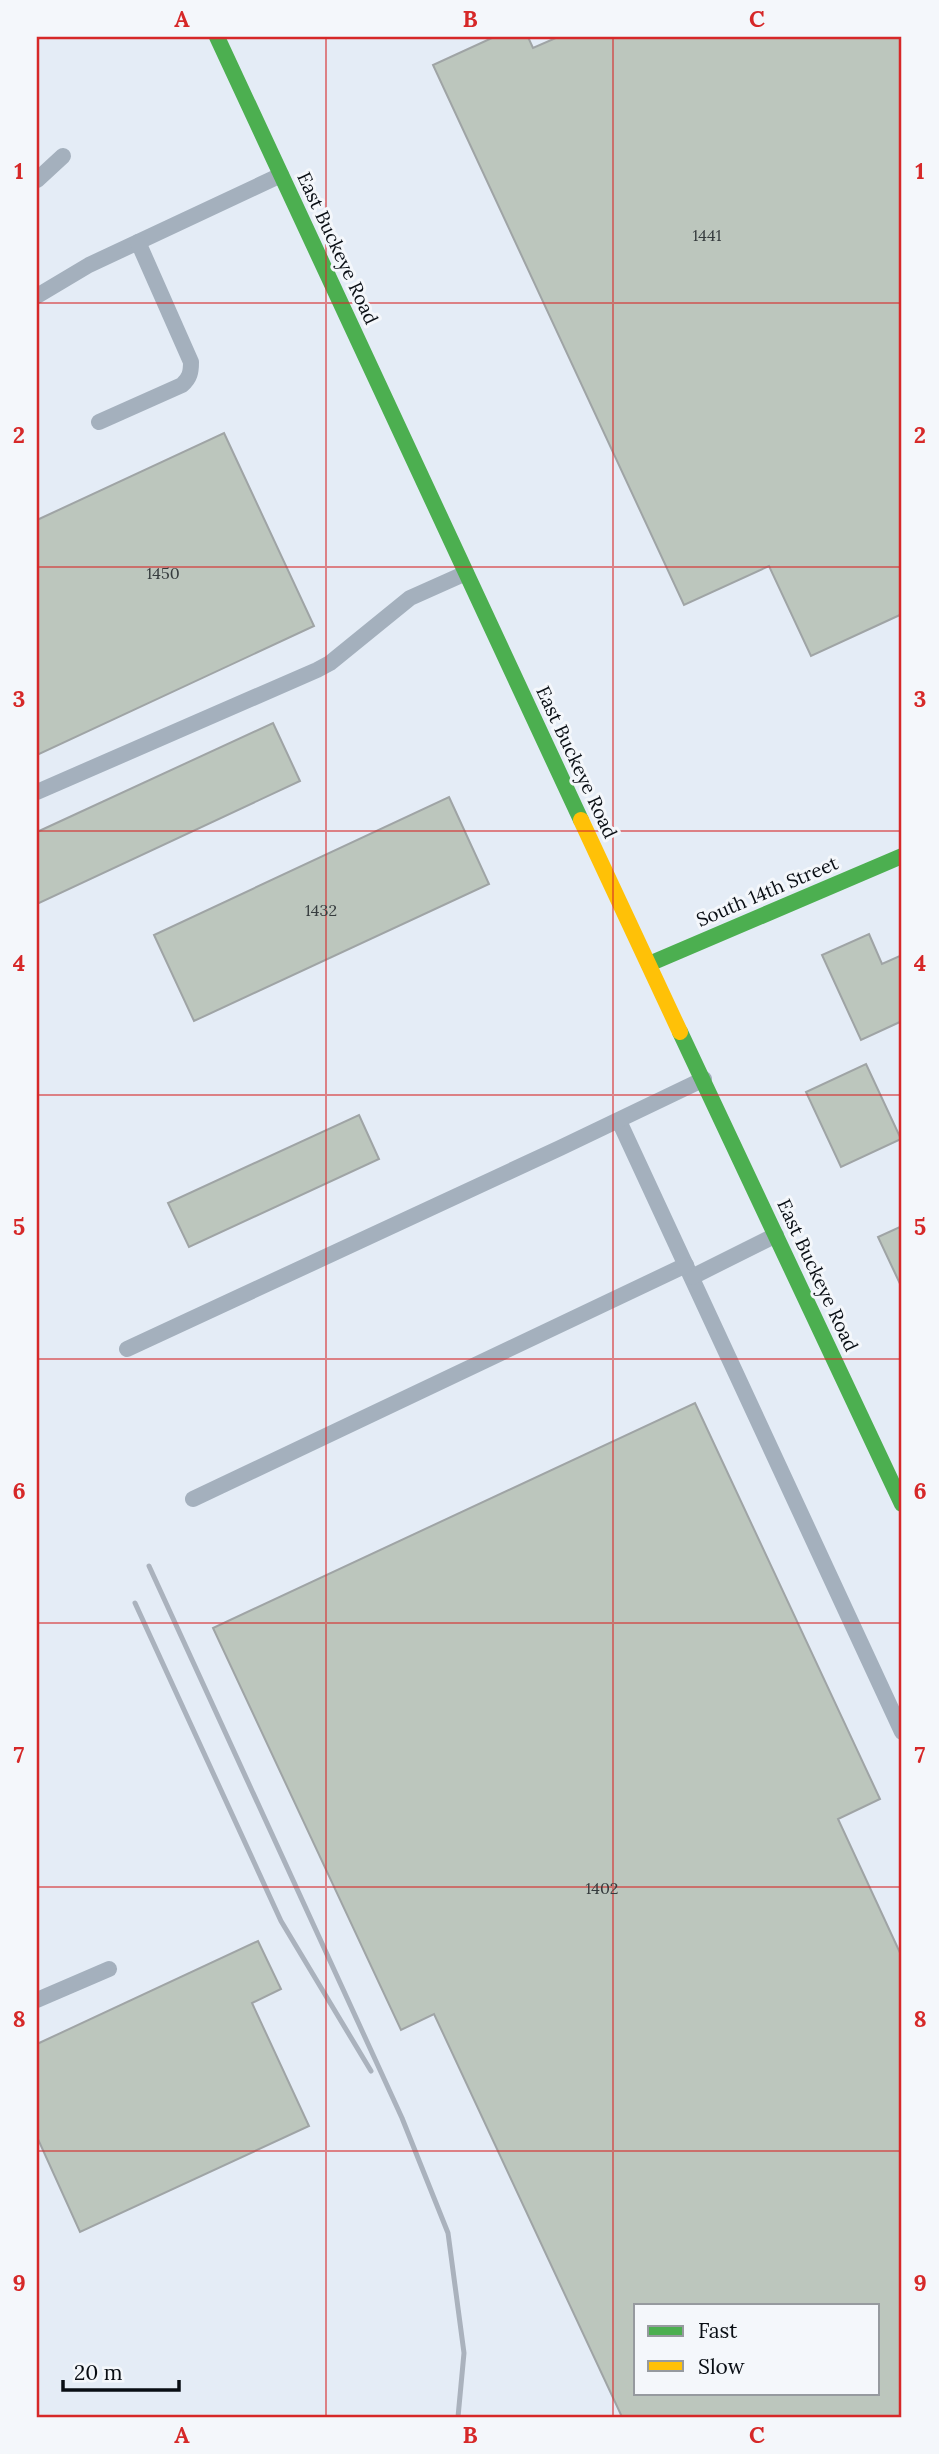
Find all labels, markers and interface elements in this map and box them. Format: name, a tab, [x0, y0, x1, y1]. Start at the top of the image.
text: A	[174, 4, 190, 33]
text: B	[462, 4, 478, 33]
text: C	[749, 4, 765, 33]
text: 1	[14, 156, 24, 185]
text: 1	[915, 156, 925, 185]
street label: East Buckeye Road	[292, 168, 384, 328]
house number: 1441	[693, 225, 722, 245]
text: 2	[13, 420, 25, 449]
text: 2	[914, 420, 926, 449]
house number: 1450	[146, 563, 180, 583]
street label: East Buckeye Road	[531, 682, 623, 842]
text: 3	[13, 684, 25, 713]
text: 3	[914, 684, 926, 713]
street label: South 14th Street	[692, 850, 842, 932]
house number: 1432	[305, 900, 337, 920]
text: 4	[13, 948, 25, 977]
text: 4	[914, 948, 926, 977]
street label: East Buckeye Road	[772, 1195, 864, 1355]
text: 5	[13, 1212, 25, 1241]
text: 5	[914, 1212, 926, 1241]
text: 6	[12, 1476, 26, 1505]
text: 6	[913, 1476, 927, 1505]
text: 7	[14, 1740, 25, 1769]
text: 7	[915, 1740, 926, 1769]
house number: 1402	[586, 1878, 618, 1898]
text: 8	[12, 2004, 26, 2033]
text: 8	[913, 2004, 927, 2033]
text: 9	[12, 2268, 26, 2297]
text: 9	[913, 2268, 927, 2297]
legend	[634, 2304, 880, 2394]
text: Fast	[698, 2317, 738, 2344]
scale bar	[63, 2349, 178, 2393]
text: Slow	[698, 2353, 745, 2380]
text: 20 m	[74, 2359, 123, 2386]
text: A	[174, 2420, 190, 2449]
text: B	[462, 2420, 478, 2449]
text: C	[749, 2420, 765, 2449]

